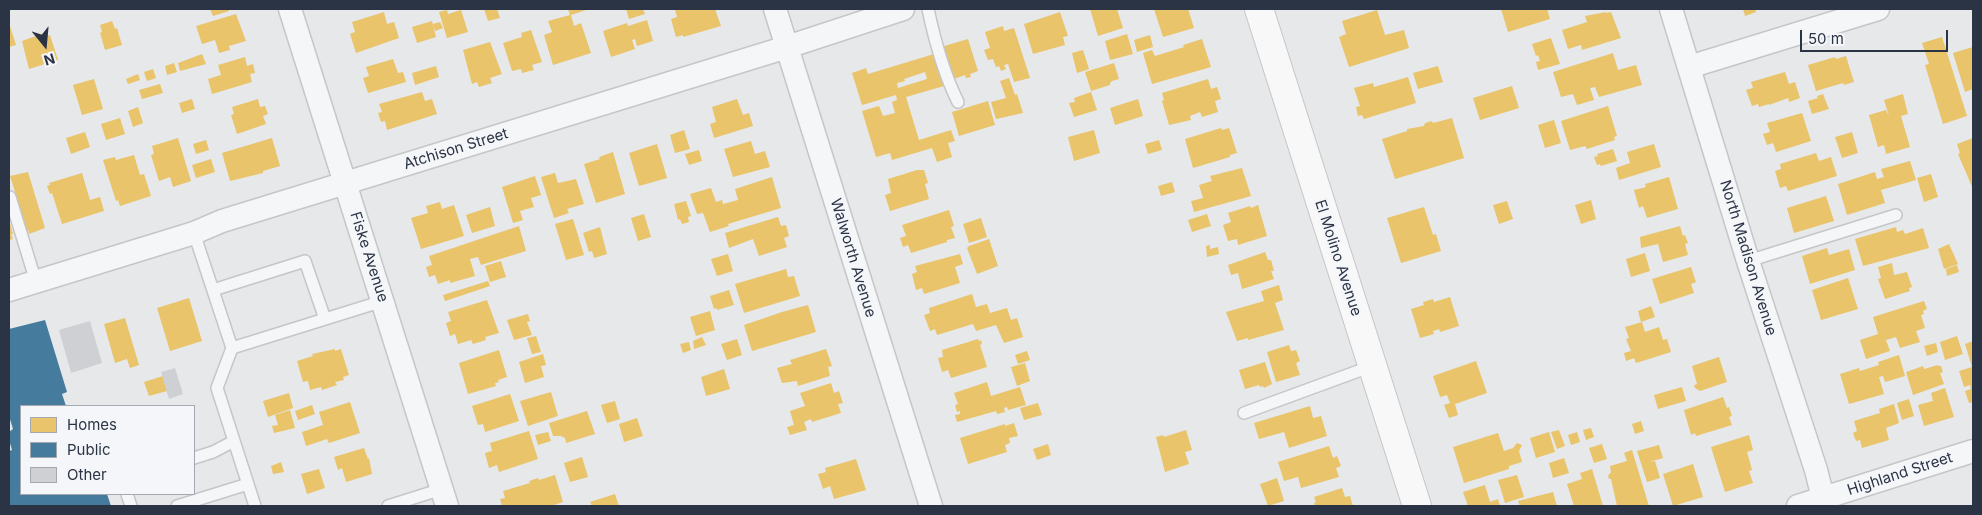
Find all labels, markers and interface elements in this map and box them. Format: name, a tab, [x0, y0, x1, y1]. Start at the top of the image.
north arrow	[20, 20, 70, 70]
scale bar	[1802, 20, 1950, 52]
text: 50 m	[1808, 29, 1844, 48]
text: N	[42, 50, 57, 70]
street label: Atchison Street	[402, 125, 510, 173]
street label: North Madison Avenue	[1716, 178, 1780, 338]
street label: Walworth Avenue	[826, 196, 880, 320]
street label: El Molino Avenue	[1311, 197, 1365, 319]
street label: Fiske Avenue	[346, 210, 392, 304]
legend	[20, 405, 195, 495]
text: Homes	[67, 415, 117, 434]
text: Public	[67, 440, 110, 459]
street label: Highland Street	[1845, 449, 1955, 499]
text: Other	[67, 465, 107, 484]

